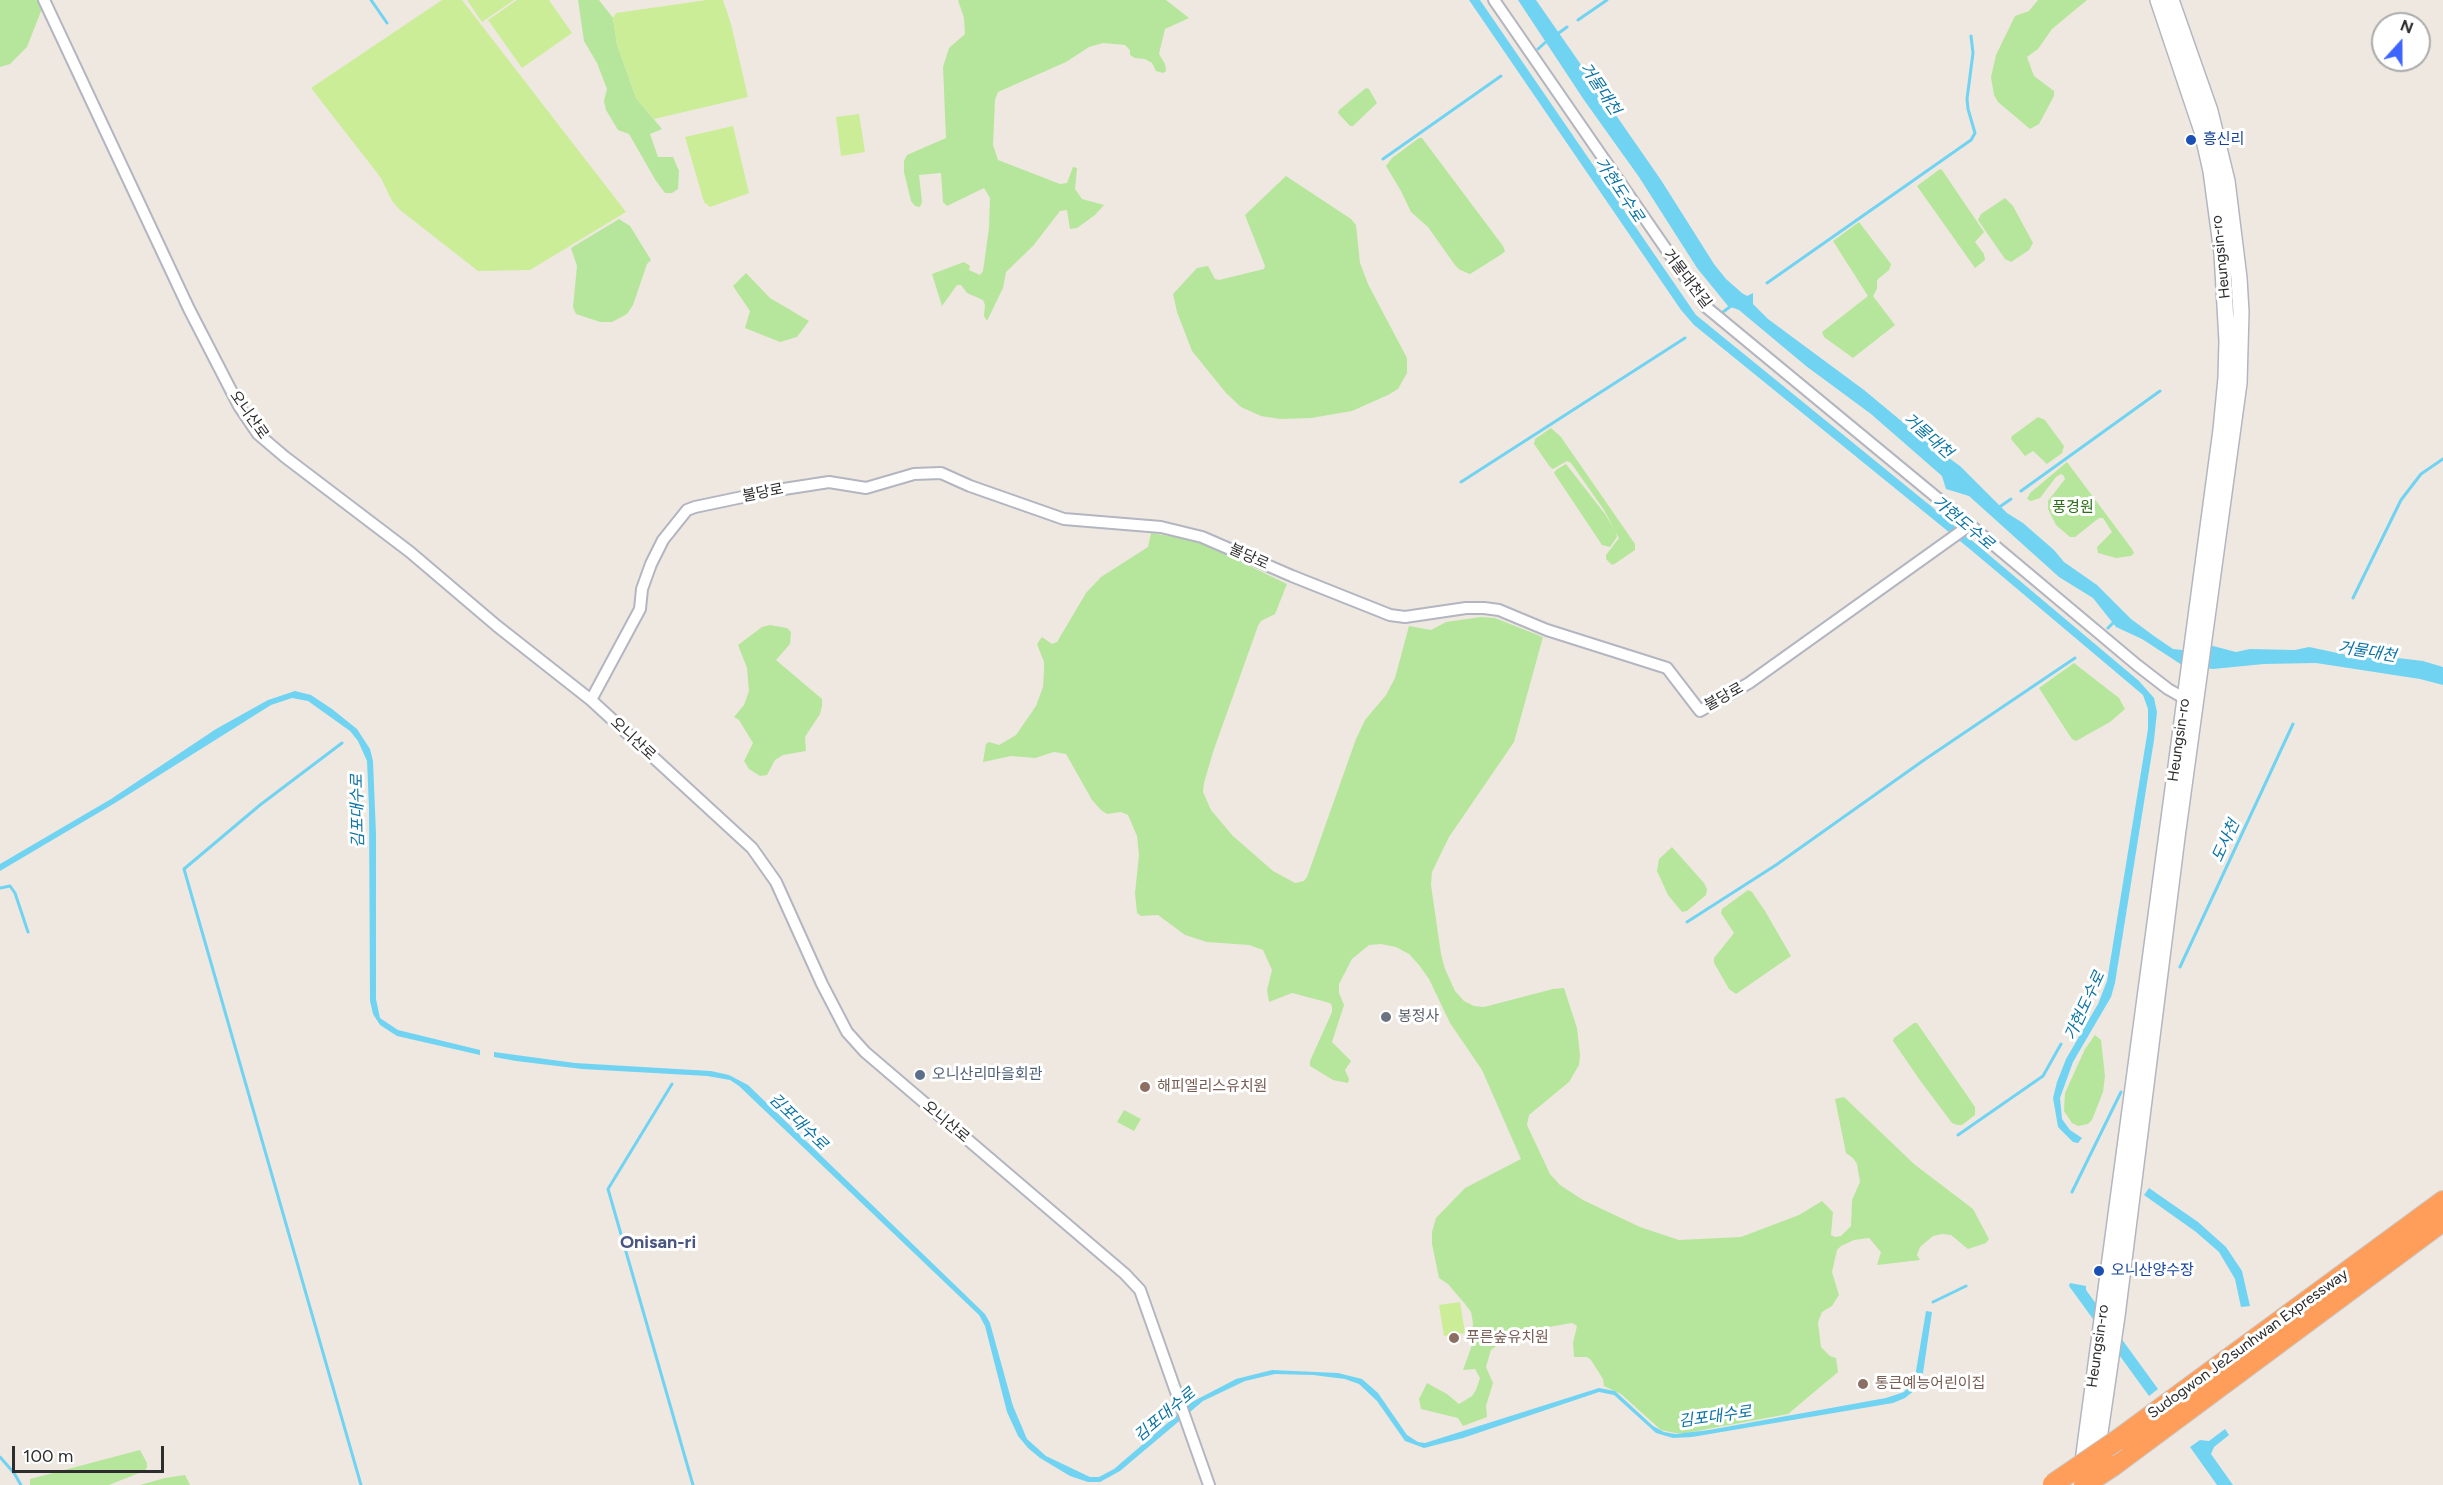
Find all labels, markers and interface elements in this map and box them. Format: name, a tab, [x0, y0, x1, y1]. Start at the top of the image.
north arrow	[2371, 12, 2431, 72]
text: N	[2398, 16, 2416, 38]
water label: 거물대천	[1576, 59, 1624, 119]
place label: 흥신리	[2203, 131, 2244, 149]
marker: 흥신리	[2184, 133, 2198, 147]
water label: 가현도수로	[1590, 154, 1648, 226]
street label: Heungsin-ro	[2208, 214, 2234, 300]
street label: 거물대천길	[1659, 246, 1715, 312]
street label: 오니산로	[226, 387, 272, 443]
water label: 거물대천	[1899, 409, 1957, 463]
street label: 불당로	[741, 480, 785, 506]
water label: 가현도수로	[1929, 492, 1997, 554]
park label: 풍경원	[2052, 499, 2094, 517]
street label: 불당로	[1226, 540, 1272, 574]
water label: 거물대천	[2336, 638, 2398, 666]
street label: 불당로	[1702, 679, 1746, 715]
street label: Heungsin-ro	[2164, 697, 2194, 783]
street label: 오니산로	[607, 714, 659, 764]
water label: 김포대수로	[348, 774, 368, 848]
water label: 도사천	[2208, 817, 2244, 865]
water label: 가현도수로	[2061, 969, 2109, 1043]
place label: 봉정사	[1398, 1008, 1439, 1026]
marker: 봉정사	[1379, 1010, 1393, 1024]
place label: 오니산리마을회관	[932, 1066, 1042, 1084]
marker: 오니산리마을회관	[913, 1068, 927, 1082]
place label: 해피엘리스유치원	[1157, 1078, 1267, 1096]
marker: 해피엘리스유치원	[1138, 1080, 1152, 1094]
water label: 김포대수로	[765, 1090, 831, 1154]
street label: 오니산로	[919, 1097, 973, 1147]
district label: Onisan-ri	[620, 1232, 696, 1254]
place label: 오니산양수장	[2111, 1262, 2194, 1280]
marker: 오니산양수장	[2092, 1264, 2106, 1278]
street label: Sudogwon Je2sunhwan Expressway	[2144, 1265, 2352, 1423]
street label: Heungsin-ro	[2083, 1303, 2113, 1389]
place label: 푸른숲유치원	[1466, 1329, 1549, 1347]
marker: 푸른숲유치원	[1447, 1331, 1461, 1345]
place label: 통큰예능어린이집	[1875, 1375, 1985, 1393]
marker: 통큰예능어린이집	[1856, 1377, 1870, 1391]
water label: 김포대수로	[1131, 1384, 1199, 1446]
water label: 김포대수로	[1677, 1402, 1753, 1432]
scale bar	[15, 1434, 166, 1472]
text: 100 m	[23, 1445, 73, 1467]

